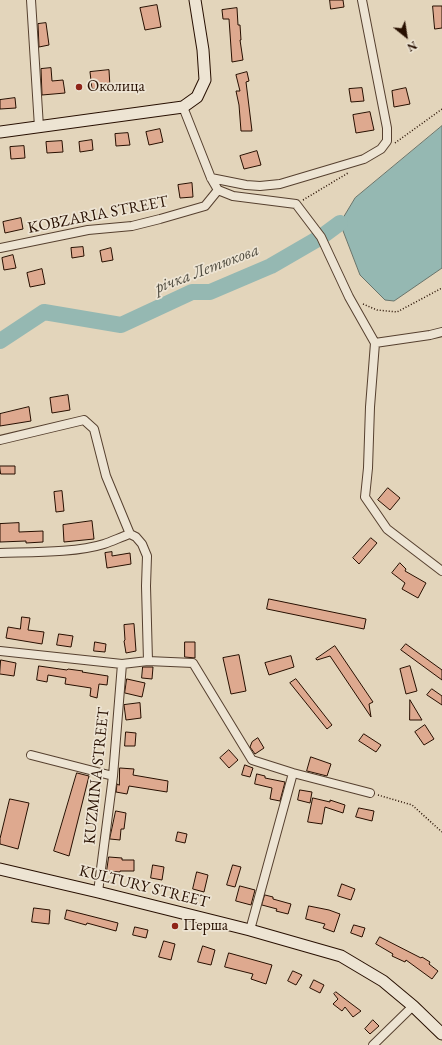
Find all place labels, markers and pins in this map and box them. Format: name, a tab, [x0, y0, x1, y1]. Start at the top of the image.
place label: Околица	[87, 77, 145, 97]
marker: Околица	[74, 82, 84, 92]
place label: Перша	[183, 916, 228, 936]
marker: Перша	[170, 921, 180, 931]

